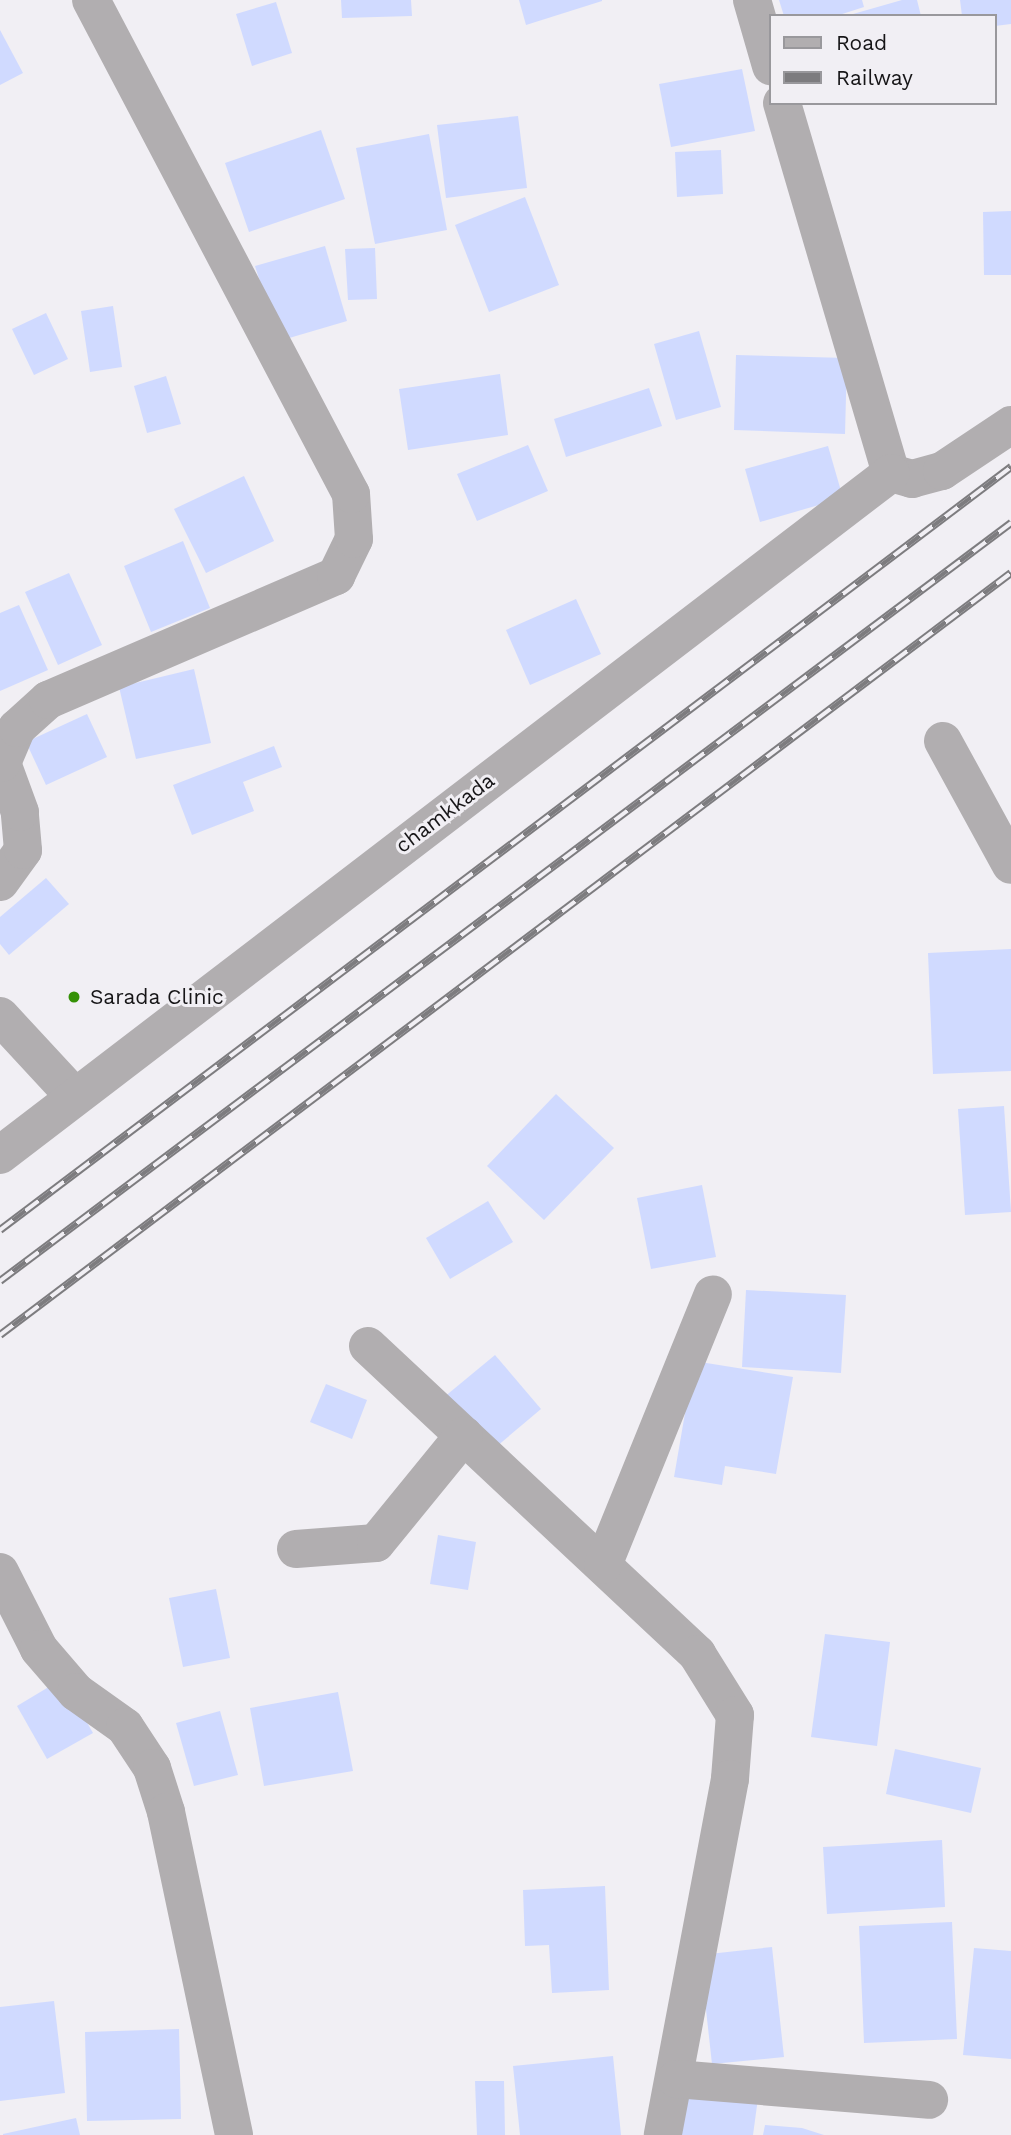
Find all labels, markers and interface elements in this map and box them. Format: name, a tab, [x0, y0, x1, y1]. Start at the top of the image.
legend	[769, 14, 997, 105]
text: Road	[836, 30, 887, 55]
text: Railway	[836, 65, 913, 90]
street label: chamkkada	[391, 768, 499, 858]
place label: Sarada Clinic	[90, 984, 224, 1010]
marker: Sarada Clinic	[64, 987, 84, 1007]

